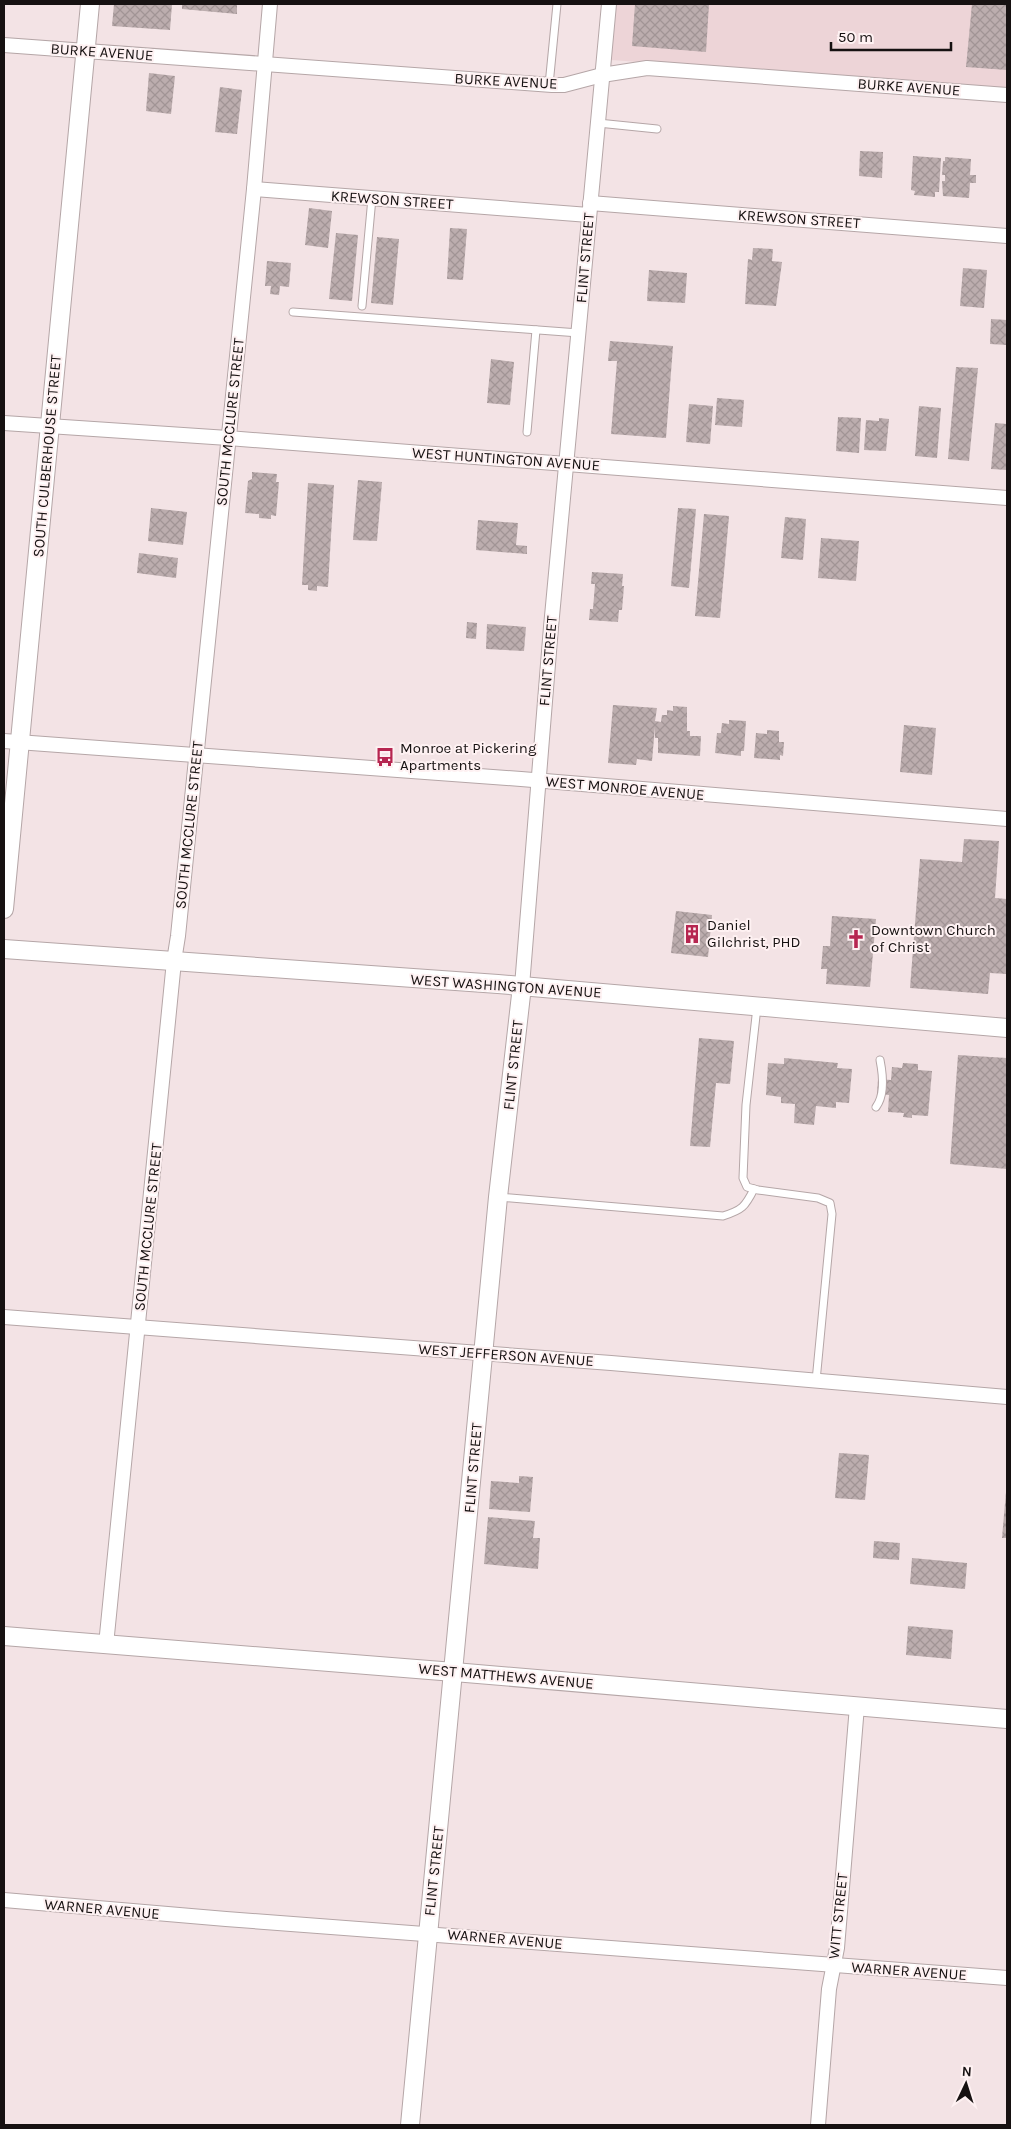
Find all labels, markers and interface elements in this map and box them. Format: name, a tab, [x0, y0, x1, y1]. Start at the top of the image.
scale bar	[831, 20, 951, 52]
text: 50 m	[838, 28, 873, 46]
street label: BURKE AVENUE	[50, 39, 154, 65]
street label: BURKE AVENUE	[454, 69, 558, 93]
street label: BURKE AVENUE	[857, 74, 961, 100]
street label: KREWSON STREET	[330, 187, 454, 213]
street label: KREWSON STREET	[737, 206, 861, 232]
street label: FLINT STREET	[572, 212, 598, 304]
street label: SOUTH MCCLURE STREET	[212, 337, 248, 507]
street label: SOUTH CULBERHOUSE STREET	[29, 353, 65, 558]
street label: WEST HUNTINGTON AVENUE	[411, 443, 601, 475]
street label: FLINT STREET	[535, 615, 561, 707]
place label: Monroe at Pickering Apartments	[400, 739, 537, 774]
street label: SOUTH MCCLURE STREET	[171, 740, 207, 910]
bus stop icon: Monroe at Pickering Apartments	[374, 746, 396, 768]
street label: WEST MONROE AVENUE	[545, 772, 705, 804]
place label: Daniel Gilchrist, PHD	[707, 916, 800, 951]
place label: Downtown Church of Christ	[871, 921, 996, 956]
building icon: Daniel Gilchrist, PHD	[681, 923, 703, 945]
church icon: Downtown Church of Christ	[845, 928, 867, 950]
street label: WEST WASHINGTON AVENUE	[410, 970, 602, 1002]
street label: FLINT STREET	[499, 1019, 527, 1111]
street label: SOUTH MCCLURE STREET	[130, 1142, 166, 1312]
street label: WEST JEFFERSON AVENUE	[418, 1340, 594, 1370]
street label: FLINT STREET	[460, 1422, 486, 1514]
street label: WEST MATTHEWS AVENUE	[418, 1659, 594, 1693]
street label: FLINT STREET	[420, 1825, 448, 1917]
street label: WITT STREET	[825, 1872, 852, 1960]
street label: WARNER AVENUE	[44, 1895, 160, 1923]
street label: WARNER AVENUE	[447, 1925, 563, 1953]
street label: WARNER AVENUE	[851, 1958, 967, 1984]
north arrow	[941, 2059, 991, 2109]
text: N	[961, 2063, 972, 2080]

